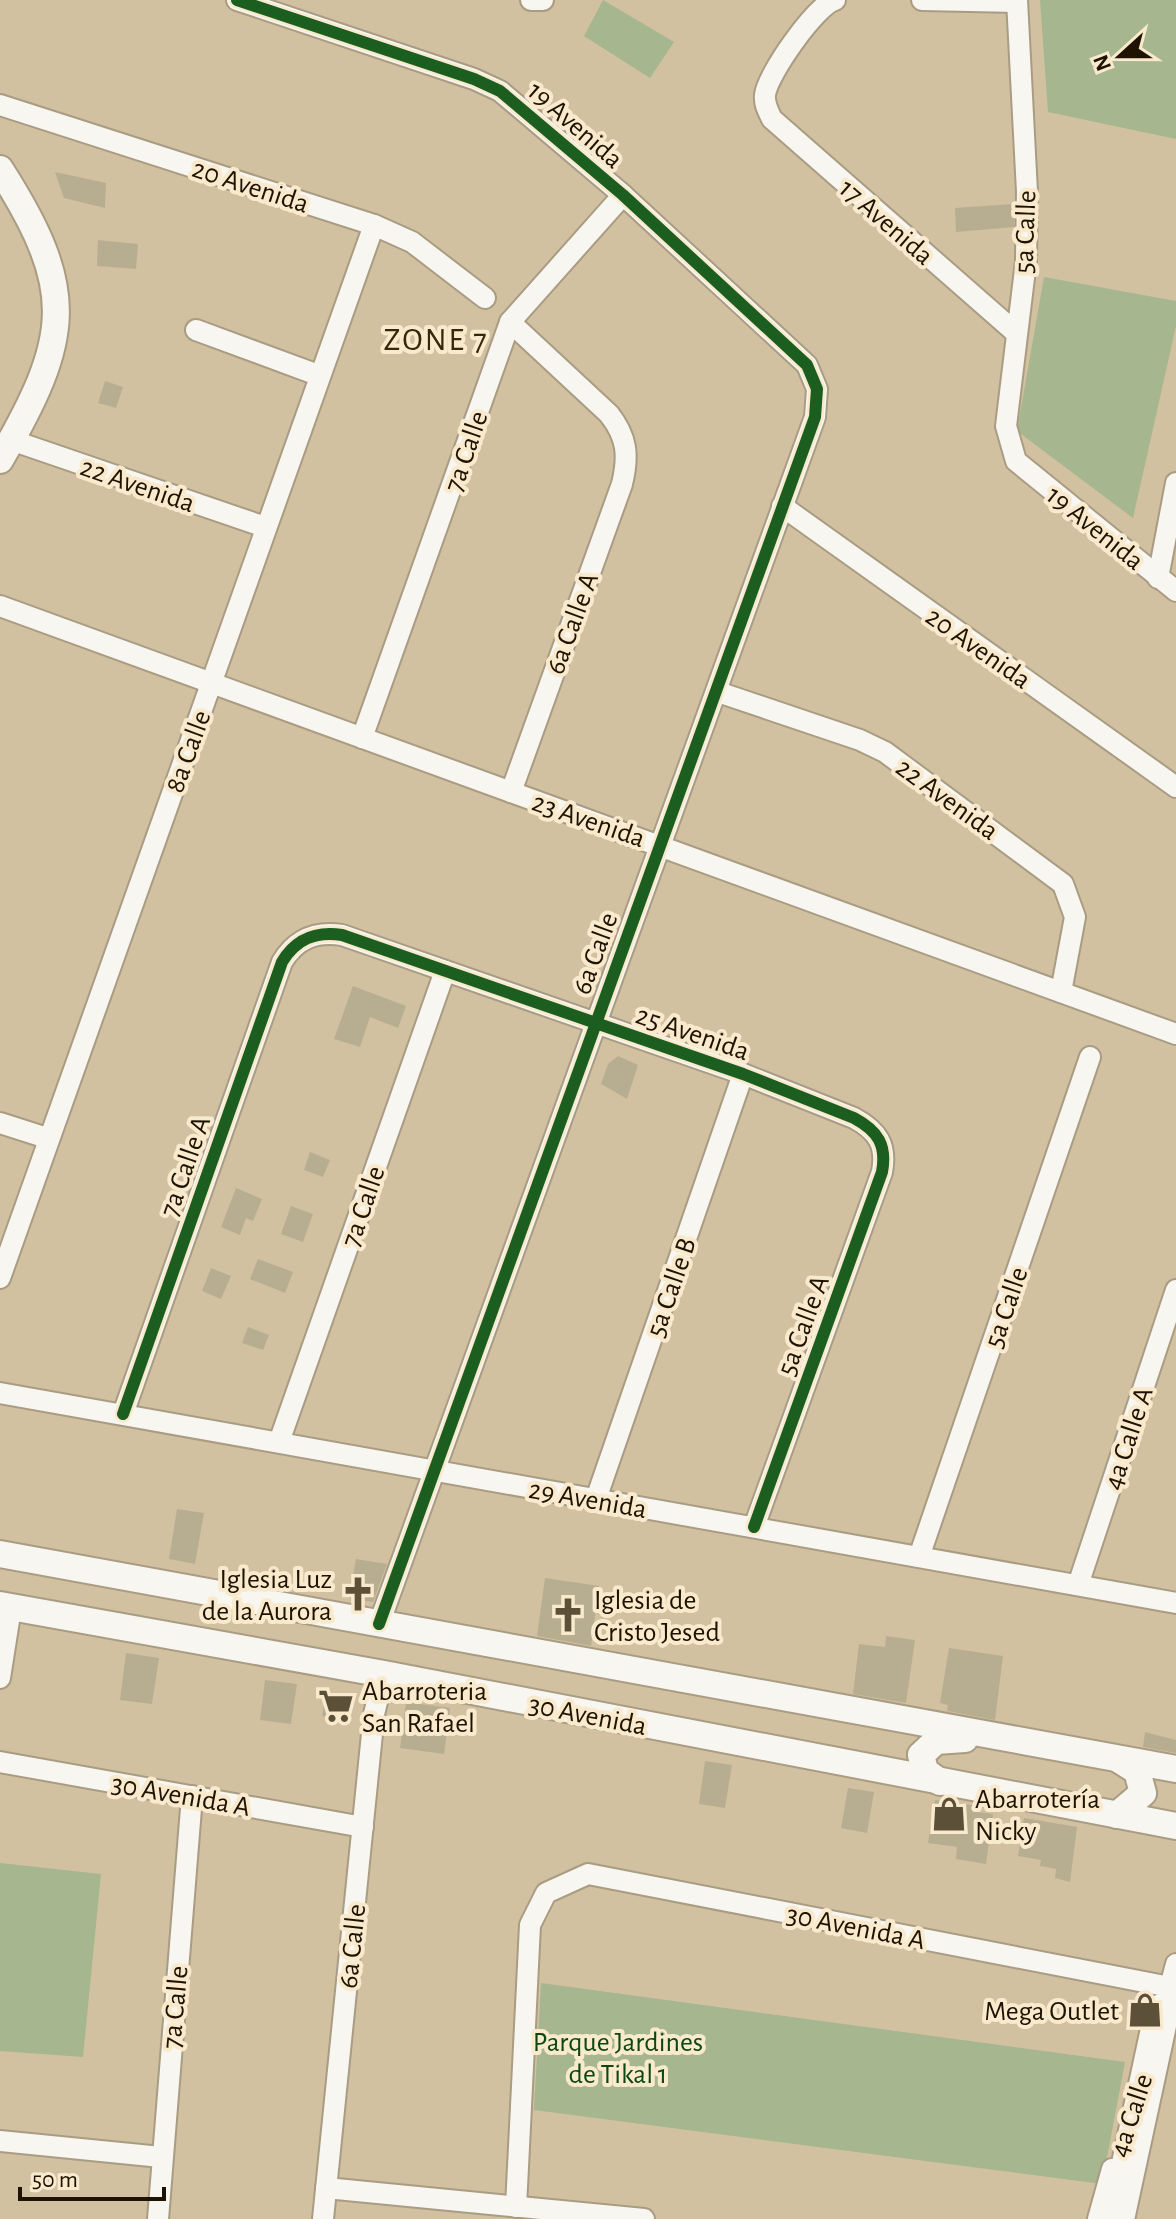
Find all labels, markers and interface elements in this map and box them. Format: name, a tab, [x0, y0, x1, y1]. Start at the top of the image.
north arrow	[1080, 16, 1160, 96]
text: N	[1089, 52, 1115, 74]
street label: 19 Avenida	[522, 77, 628, 174]
street label: 20 Avenida	[189, 155, 312, 219]
street label: 17 Avenida	[833, 174, 938, 271]
street label: 5a Calle	[1011, 190, 1041, 274]
district label: ZONE 7	[383, 324, 489, 356]
street label: 7a Calle	[440, 408, 494, 496]
street label: 22 Avenida	[77, 453, 198, 518]
street label: 19 Avenida	[1041, 481, 1149, 576]
street label: 6a Calle A	[542, 569, 604, 678]
street label: 20 Avenida	[920, 603, 1035, 695]
street label: 8a Calle	[161, 707, 217, 796]
street label: 22 Avenida	[891, 753, 1003, 846]
street label: 23 Avenida	[528, 789, 649, 853]
street label: 6a Calle	[568, 909, 624, 998]
street label: 25 Avenida	[632, 1001, 753, 1066]
street label: 7a Calle A	[156, 1113, 216, 1221]
street label: 7a Calle	[337, 1163, 391, 1251]
street label: 5a Calle B	[642, 1234, 702, 1341]
street label: 5a Calle	[980, 1264, 1034, 1352]
street label: 5a Calle A	[773, 1272, 835, 1379]
street label: 4a Calle A	[1099, 1384, 1159, 1493]
street label: 29 Avenida	[527, 1476, 649, 1524]
place label: Iglesia Luz de la Aurora	[202, 1566, 332, 1626]
church icon: Iglesia Luz de la Aurora	[339, 1575, 377, 1613]
place label: Iglesia de Cristo Jesed	[594, 1587, 720, 1647]
church icon: Iglesia de Cristo Jesed	[549, 1596, 587, 1634]
place label: Abarroteria San Rafael	[362, 1678, 487, 1738]
supermarket icon: Abarroteria San Rafael	[317, 1687, 355, 1725]
street label: 30 Avenida	[526, 1691, 649, 1741]
street label: 30 Avenida A	[109, 1770, 252, 1822]
place label: Abarrotería Nicky	[975, 1786, 1100, 1846]
shop icon: Abarrotería Nicky	[930, 1795, 968, 1833]
street label: 30 Avenida A	[784, 1901, 927, 1955]
street label: 6a Calle	[335, 1903, 371, 1990]
street label: 7a Calle	[158, 1964, 194, 2050]
shop icon: Mega Outlet	[1126, 1991, 1164, 2029]
place label: Mega Outlet	[984, 1998, 1119, 2026]
park label: Parque Jardines de Tikal 1	[533, 2029, 703, 2089]
street label: 4a Calle	[1105, 2071, 1158, 2160]
scale bar	[20, 2151, 164, 2201]
text: 50 m	[32, 2168, 78, 2192]

